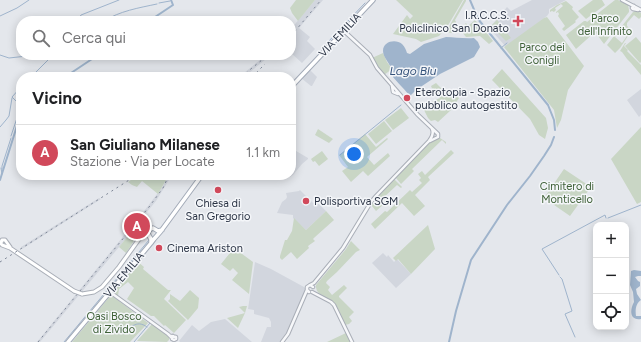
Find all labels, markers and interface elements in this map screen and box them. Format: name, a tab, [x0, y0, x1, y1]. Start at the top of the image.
place label: I.R.C.C.S. Policlinico San Donato	[399, 9, 509, 35]
street label: VIA EMILIA	[316, 10, 364, 60]
park label: Parco dell'Infinito	[578, 12, 632, 38]
marker: I.R.C.C.S. Policlinico San Donato	[512, 15, 524, 27]
search box	[16, 16, 296, 60]
icon: search	[30, 27, 52, 49]
text: Cerca qui	[62, 29, 126, 47]
park label: Parco dei Conigli	[519, 41, 565, 67]
water label: Lago Blu	[390, 64, 437, 78]
place label: Eterotopia - Spazio pubblico autogestito	[415, 86, 518, 112]
text: Vicino	[32, 88, 82, 108]
marker: Eterotopia - Spazio pubblico autogestito	[402, 93, 412, 103]
text: San Giuliano Milanese	[70, 136, 220, 154]
your location	[344, 144, 364, 164]
text: A	[40, 145, 50, 160]
text: 1.1 km	[246, 145, 280, 160]
text: Stazione · Via per Locate	[70, 154, 215, 169]
park label: Cimitero di Monticello	[540, 180, 594, 206]
marker: Chiesa di San Gregorio	[213, 185, 223, 195]
place label: Polisportiva SGM	[314, 195, 398, 208]
marker: Polisportiva SGM	[301, 196, 311, 206]
place label: Chiesa di San Gregorio	[186, 197, 250, 223]
pin: A	[124, 211, 150, 241]
map controls	[593, 222, 629, 330]
button: +	[593, 222, 629, 258]
place label: Cinema Ariston	[167, 242, 243, 255]
marker: Cinema Ariston	[154, 243, 164, 253]
street label: VIA EMILIA	[101, 249, 147, 301]
button: −	[593, 258, 629, 294]
button: locate	[593, 294, 629, 330]
park label: Oasi Bosco di Zivido	[86, 310, 142, 336]

